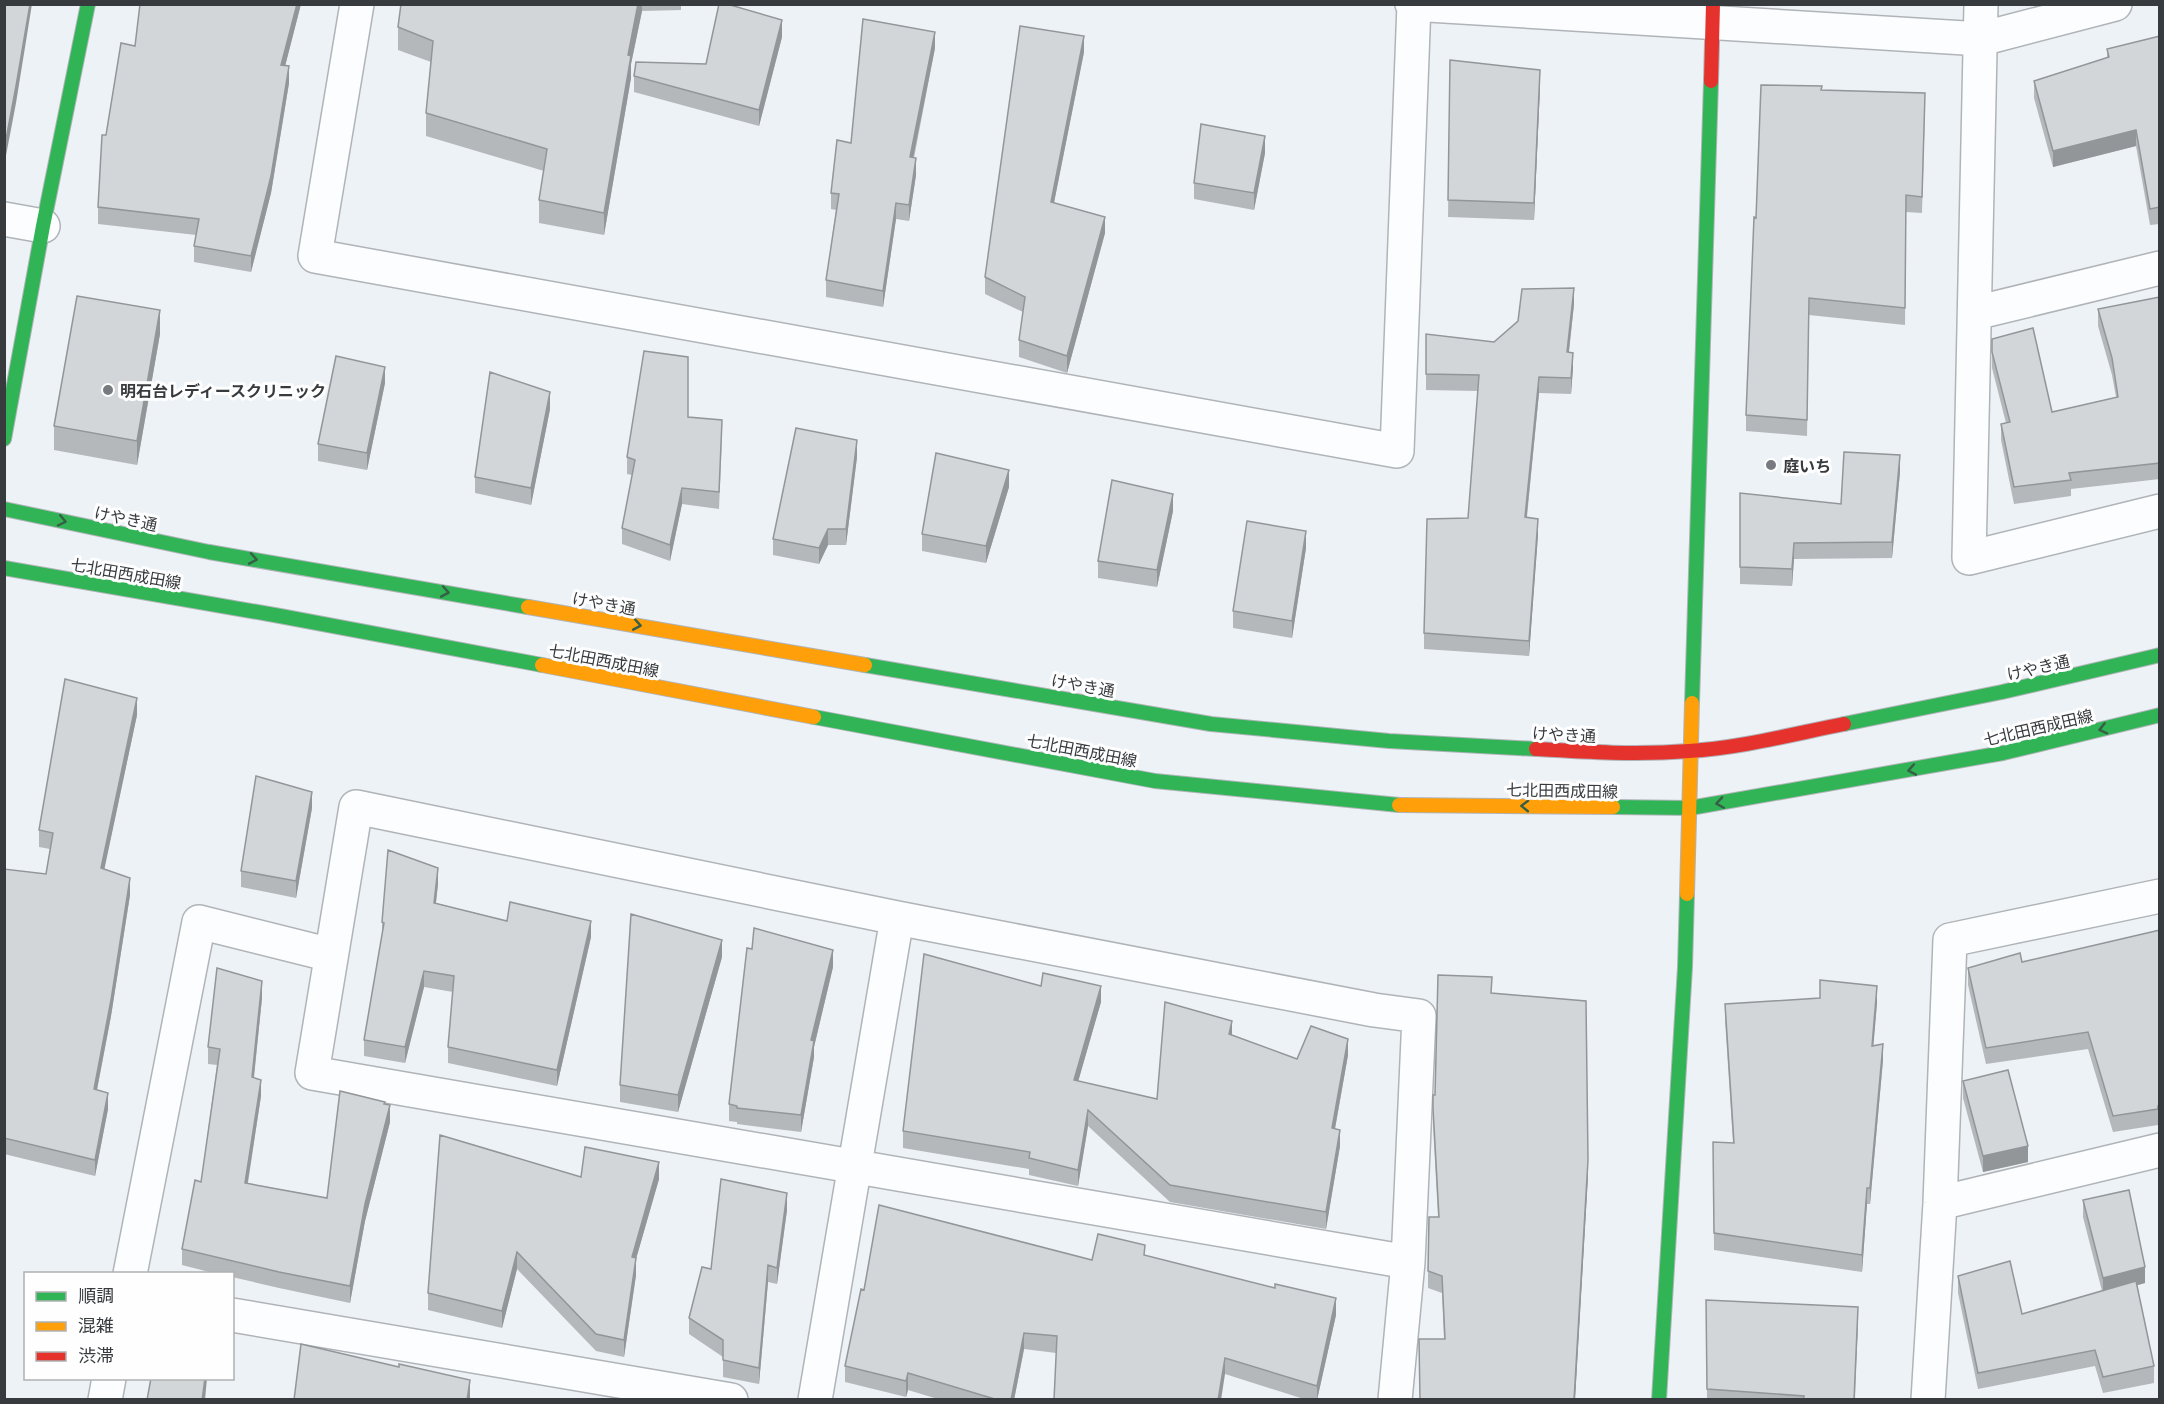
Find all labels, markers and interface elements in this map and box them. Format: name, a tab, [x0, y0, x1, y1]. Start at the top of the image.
place label: 明石台レディースクリニック	[120, 381, 326, 400]
marker: 明石台レディースクリニック	[101, 383, 115, 397]
place label: 庭いち	[1783, 456, 1831, 475]
marker: 庭いち	[1764, 458, 1778, 472]
street label: けやき通	[93, 502, 159, 534]
one-way arrow	[56, 514, 66, 527]
one-way arrow	[248, 552, 258, 565]
street label: 七北田西成田線	[69, 554, 183, 592]
one-way arrow	[440, 585, 450, 598]
street label: けやき通	[571, 588, 637, 618]
one-way arrow	[632, 618, 642, 631]
street label: 七北田西成田線	[547, 640, 661, 680]
street label: けやき通	[2005, 651, 2071, 683]
street label: けやき通	[1050, 670, 1116, 700]
street label: 七北田西成田線	[1981, 705, 2095, 749]
one-way arrow	[2098, 721, 2108, 734]
street label: けやき通	[1532, 723, 1596, 745]
street label: 七北田西成田線	[1025, 730, 1139, 770]
one-way arrow	[1907, 763, 1917, 775]
street label: 七北田西成田線	[1506, 780, 1618, 800]
one-way arrow	[1715, 797, 1725, 809]
one-way arrow	[1521, 800, 1530, 812]
legend	[24, 1272, 234, 1380]
text: 順調	[78, 1284, 114, 1306]
text: 混雑	[78, 1314, 114, 1336]
text: 渋滞	[78, 1344, 114, 1366]

